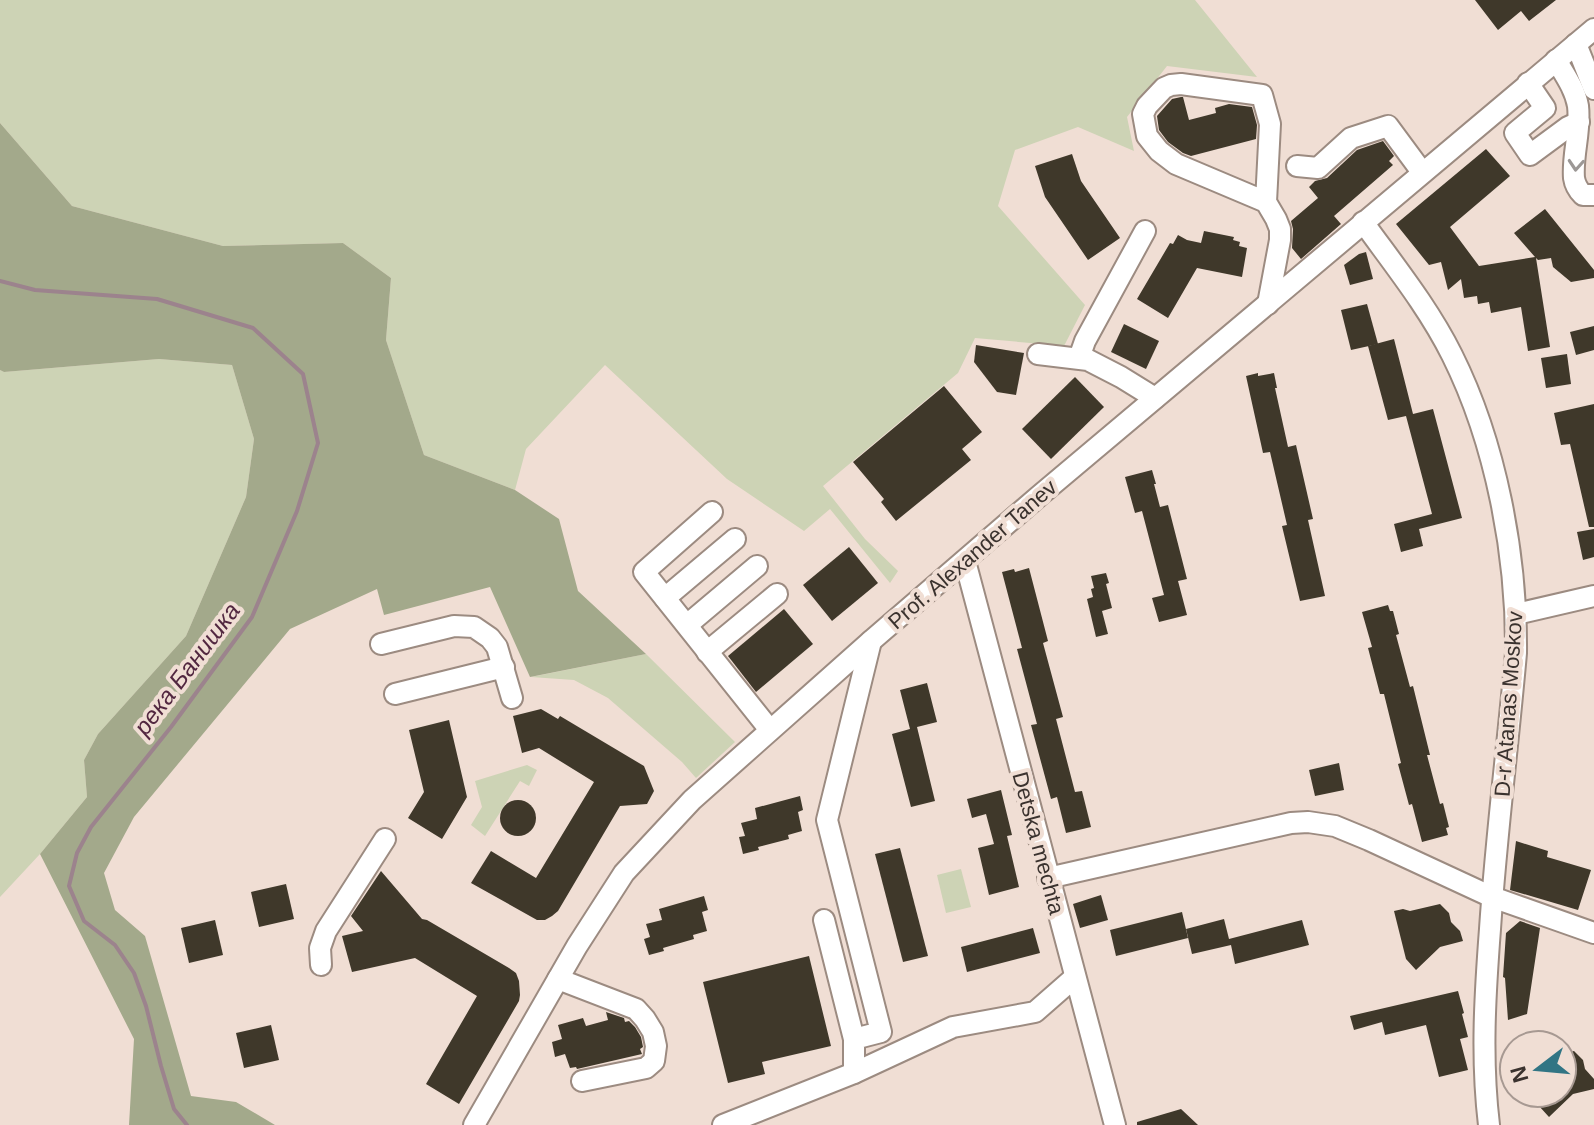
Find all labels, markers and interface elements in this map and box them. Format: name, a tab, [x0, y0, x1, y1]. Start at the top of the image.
one-way arrow	[1567, 159, 1584, 172]
street label: Prof. Alexander Tanev	[883, 474, 1062, 634]
water label: река Банишка	[128, 597, 245, 741]
street label: D-r Atanas Moskov	[1490, 610, 1527, 798]
street label: Detska mechta	[1007, 769, 1070, 918]
north arrow	[1498, 1029, 1578, 1109]
text: N	[1505, 1063, 1533, 1085]

